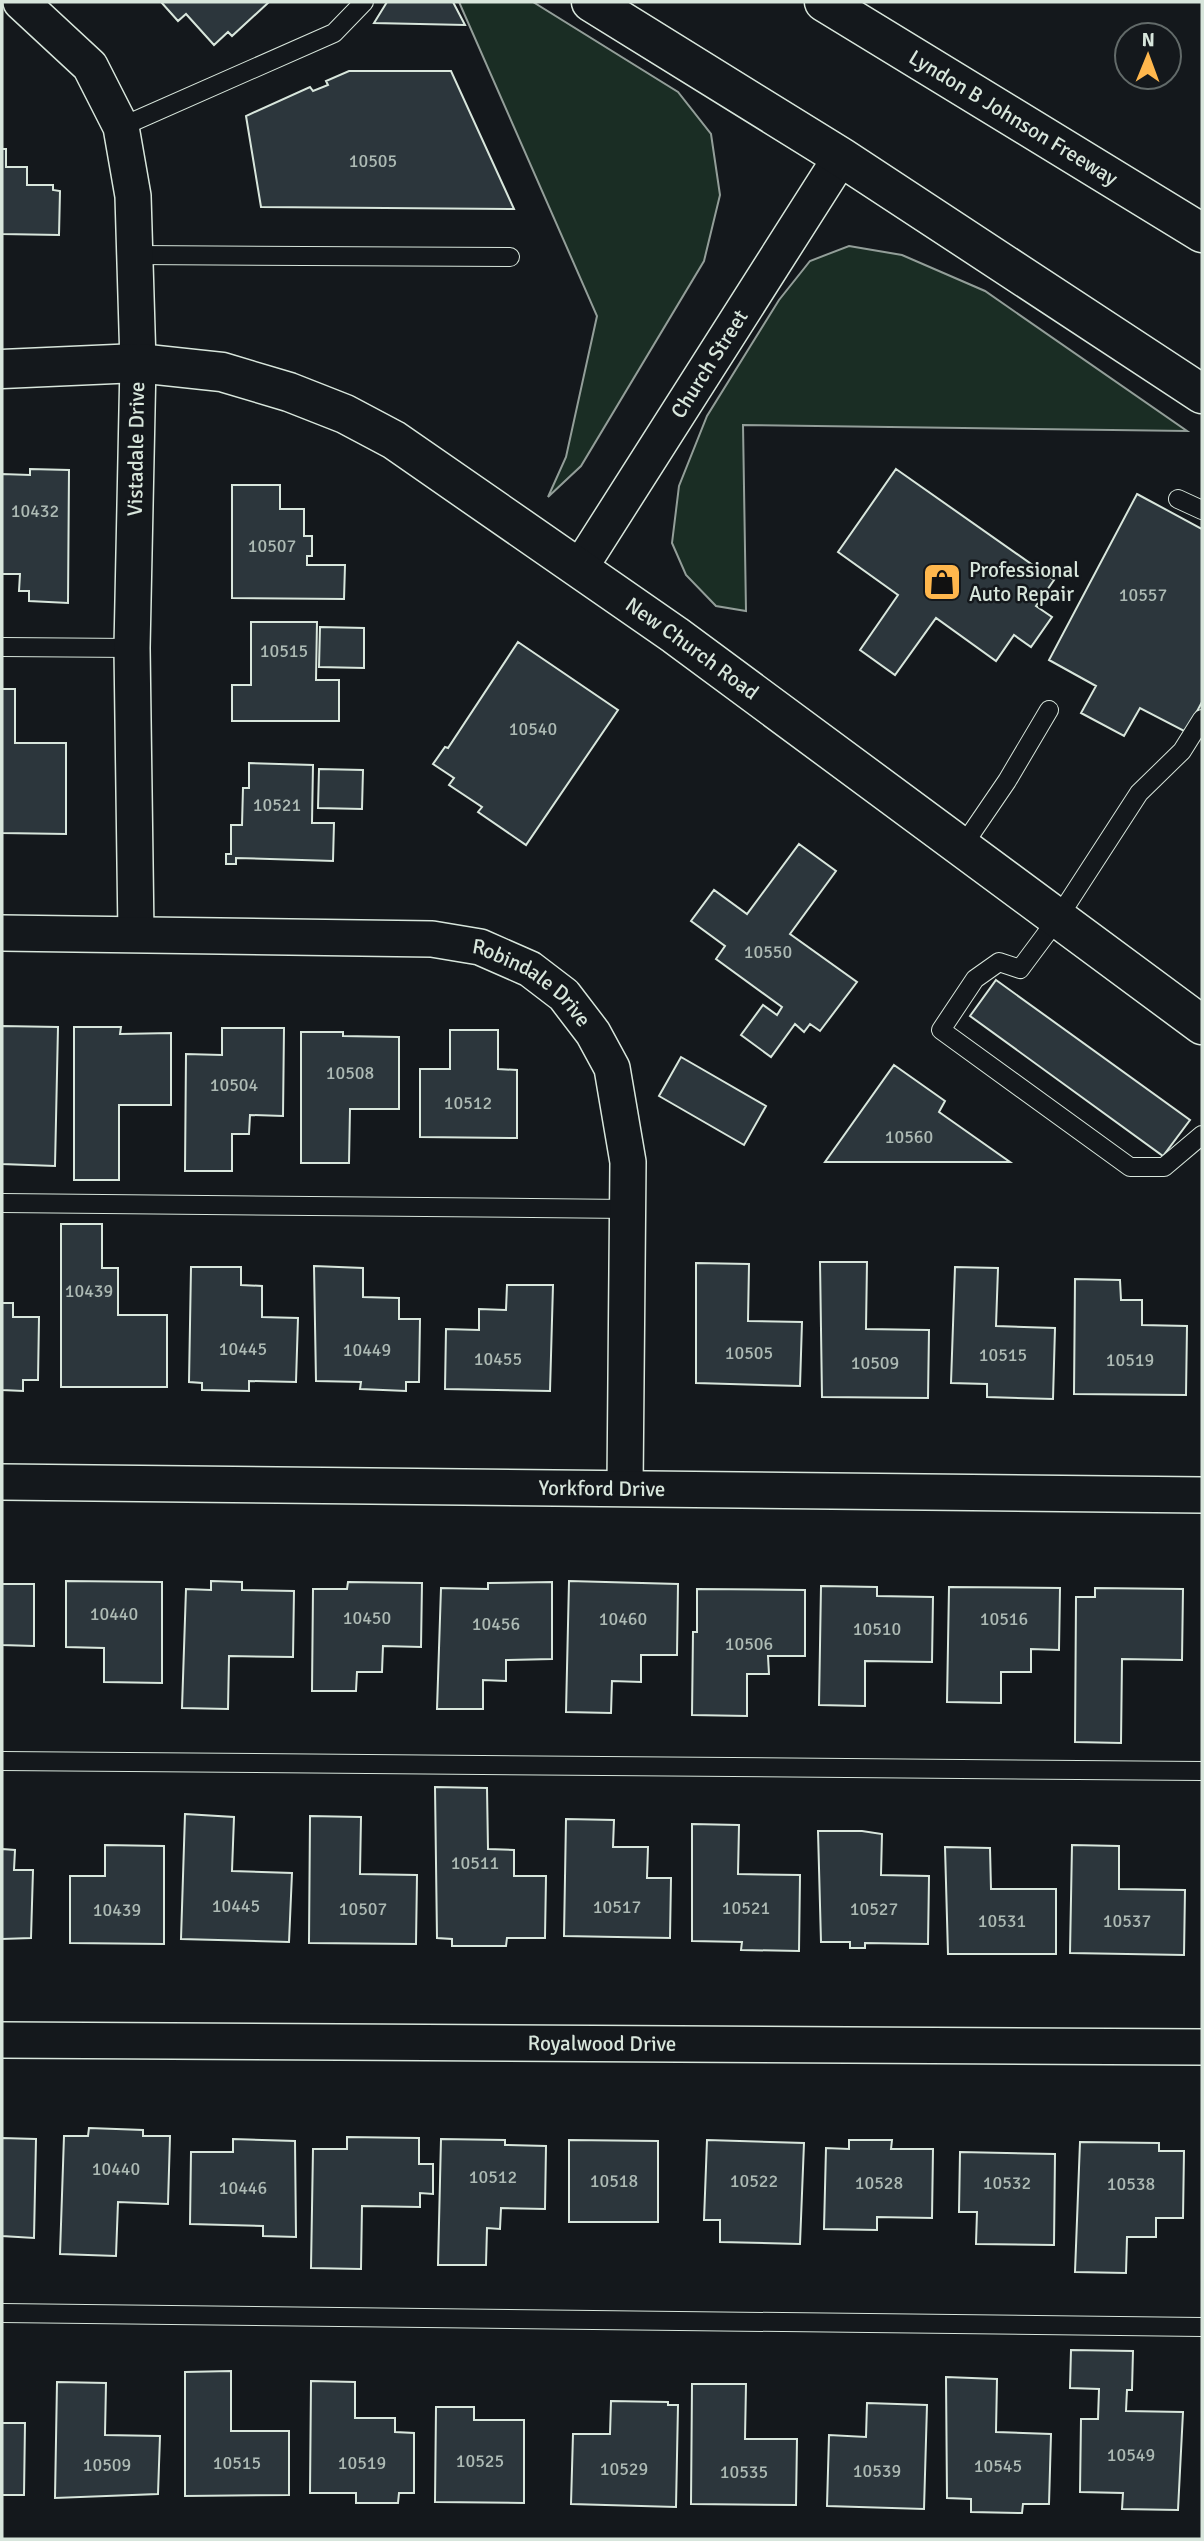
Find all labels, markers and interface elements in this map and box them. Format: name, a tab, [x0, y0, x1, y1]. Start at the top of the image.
north arrow	[1113, 21, 1183, 91]
text: N	[1141, 28, 1155, 52]
street label: Lyndon B Johnson Freeway	[904, 44, 1123, 192]
house number: 10505	[349, 150, 397, 172]
street label: Church Street	[665, 305, 754, 423]
street label: Vistadale Drive	[122, 381, 150, 517]
house number: 10432	[11, 500, 59, 522]
house number: 10507	[248, 535, 296, 557]
place label: Professional Auto Repair	[969, 557, 1079, 607]
shop icon: Professional Auto Repair	[921, 561, 963, 603]
house number: 10557	[1119, 584, 1167, 606]
street label: New Church Road	[620, 592, 764, 705]
house number: 10515	[260, 640, 308, 662]
house number: 10540	[509, 718, 557, 740]
house number: 10521	[253, 794, 301, 816]
street label: Robindale Drive	[471, 933, 597, 1032]
house number: 10550	[744, 941, 792, 963]
house number: 10508	[326, 1062, 374, 1084]
house number: 10504	[210, 1074, 259, 1096]
house number: 10512	[444, 1092, 492, 1114]
house number: 10560	[885, 1126, 933, 1148]
house number: 10439	[65, 1280, 113, 1302]
house number: 10445	[219, 1338, 267, 1360]
house number: 10449	[343, 1339, 391, 1361]
house number: 10505	[725, 1342, 773, 1364]
house number: 10515	[979, 1344, 1027, 1366]
house number: 10455	[474, 1348, 522, 1370]
house number: 10519	[1106, 1349, 1154, 1371]
house number: 10509	[851, 1352, 899, 1374]
street label: Yorkford Drive	[539, 1475, 665, 1502]
house number: 10440	[90, 1603, 138, 1625]
house number: 10450	[343, 1607, 391, 1629]
house number: 10460	[599, 1608, 647, 1630]
house number: 10516	[980, 1608, 1028, 1630]
house number: 10456	[472, 1613, 520, 1635]
house number: 10510	[853, 1618, 901, 1640]
house number: 10506	[725, 1633, 773, 1655]
house number: 10511	[451, 1852, 499, 1874]
house number: 10445	[212, 1895, 260, 1917]
house number: 10517	[593, 1896, 641, 1918]
house number: 10521	[722, 1897, 770, 1919]
house number: 10507	[339, 1898, 387, 1920]
house number: 10527	[850, 1898, 898, 1920]
house number: 10439	[93, 1899, 141, 1921]
house number: 10531	[978, 1910, 1026, 1932]
house number: 10537	[1103, 1910, 1151, 1932]
street label: Royalwood Drive	[528, 2030, 676, 2057]
house number: 10440	[92, 2158, 140, 2180]
house number: 10512	[469, 2166, 517, 2188]
house number: 10518	[590, 2170, 638, 2192]
house number: 10522	[730, 2170, 778, 2192]
house number: 10528	[855, 2172, 903, 2194]
house number: 10532	[983, 2172, 1031, 2194]
house number: 10538	[1107, 2173, 1155, 2195]
house number: 10446	[219, 2177, 267, 2199]
house number: 10549	[1107, 2444, 1155, 2466]
house number: 10525	[456, 2450, 504, 2472]
house number: 10515	[213, 2452, 261, 2474]
house number: 10519	[338, 2452, 386, 2474]
house number: 10509	[83, 2454, 131, 2476]
house number: 10545	[974, 2455, 1022, 2477]
house number: 10529	[600, 2458, 648, 2480]
house number: 10539	[853, 2460, 901, 2482]
house number: 10535	[720, 2461, 768, 2483]

